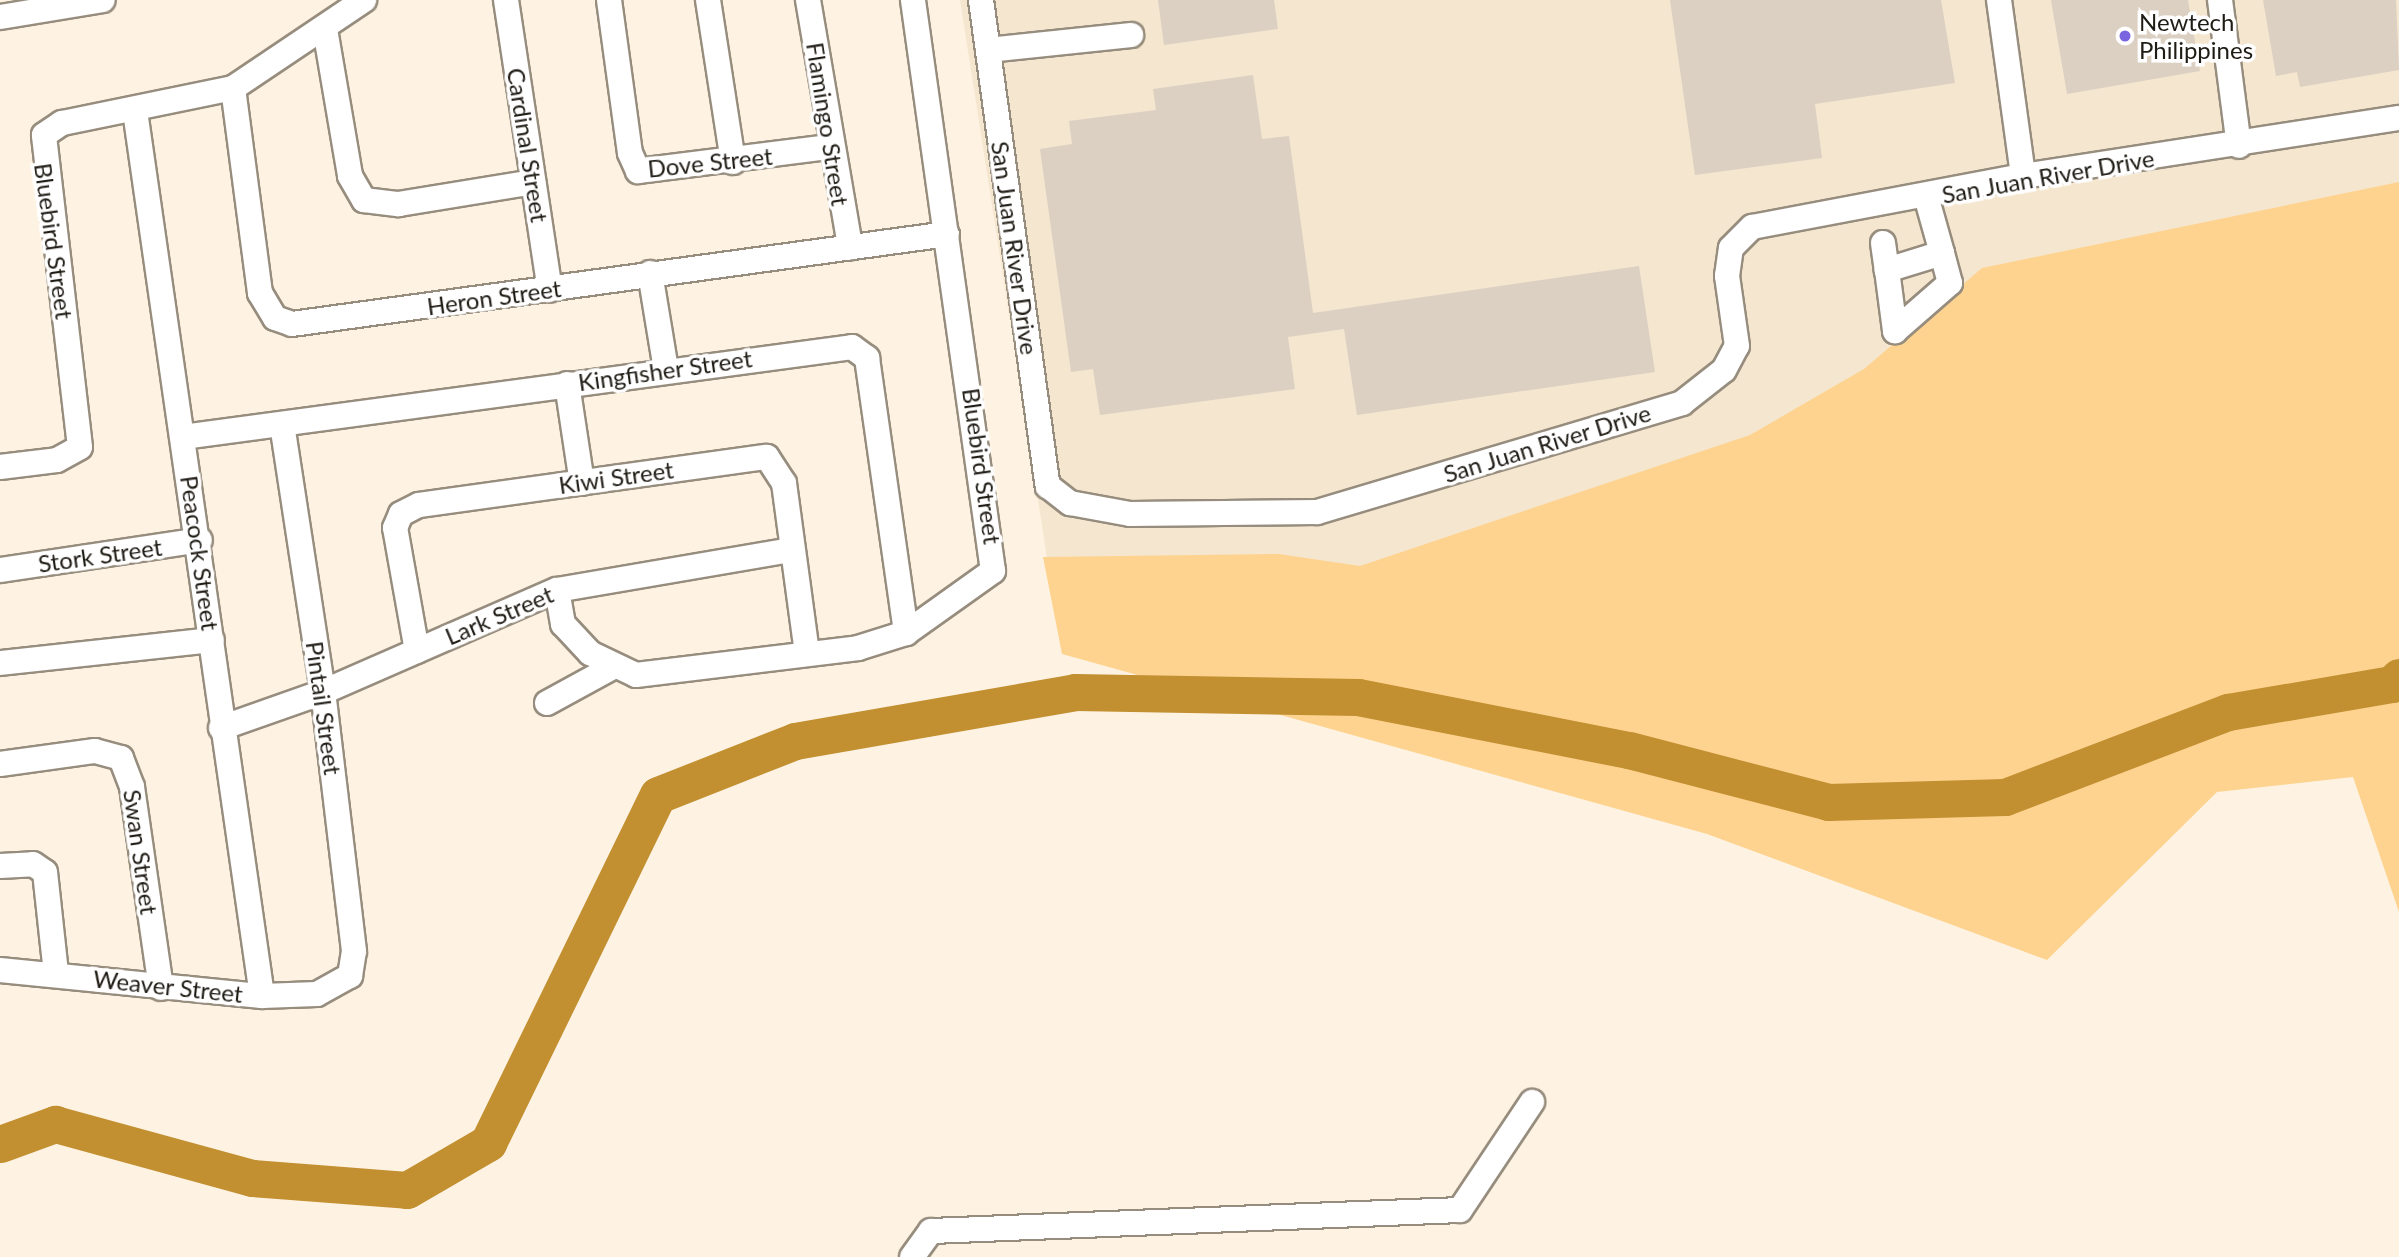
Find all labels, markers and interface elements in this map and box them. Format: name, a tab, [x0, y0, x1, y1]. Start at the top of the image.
place label: Newtech Philippines	[2139, 8, 2253, 64]
marker: Newtech Philippines	[2117, 28, 2133, 44]
street label: Flamingo Street	[801, 40, 855, 208]
street label: Cardinal Street	[502, 66, 554, 224]
street label: San Juan River Drive	[986, 139, 1044, 357]
street label: Dove Street	[646, 141, 774, 183]
street label: San Juan River Drive	[1939, 143, 2157, 209]
street label: Bluebird Street	[29, 161, 79, 321]
street label: Heron Street	[425, 273, 563, 321]
street label: Kingfisher Street	[576, 344, 754, 396]
street label: Bluebird Street	[957, 386, 1007, 546]
street label: San Juan River Drive	[1439, 398, 1655, 488]
street label: Kiwi Street	[557, 455, 675, 499]
street label: Peacock Street	[175, 474, 225, 632]
street label: Stork Street	[36, 532, 164, 578]
street label: Lark Street	[441, 579, 557, 651]
street label: Pintail Street	[300, 639, 348, 777]
street label: Swan Street	[118, 788, 164, 916]
street label: Weaver Street	[92, 964, 244, 1008]

